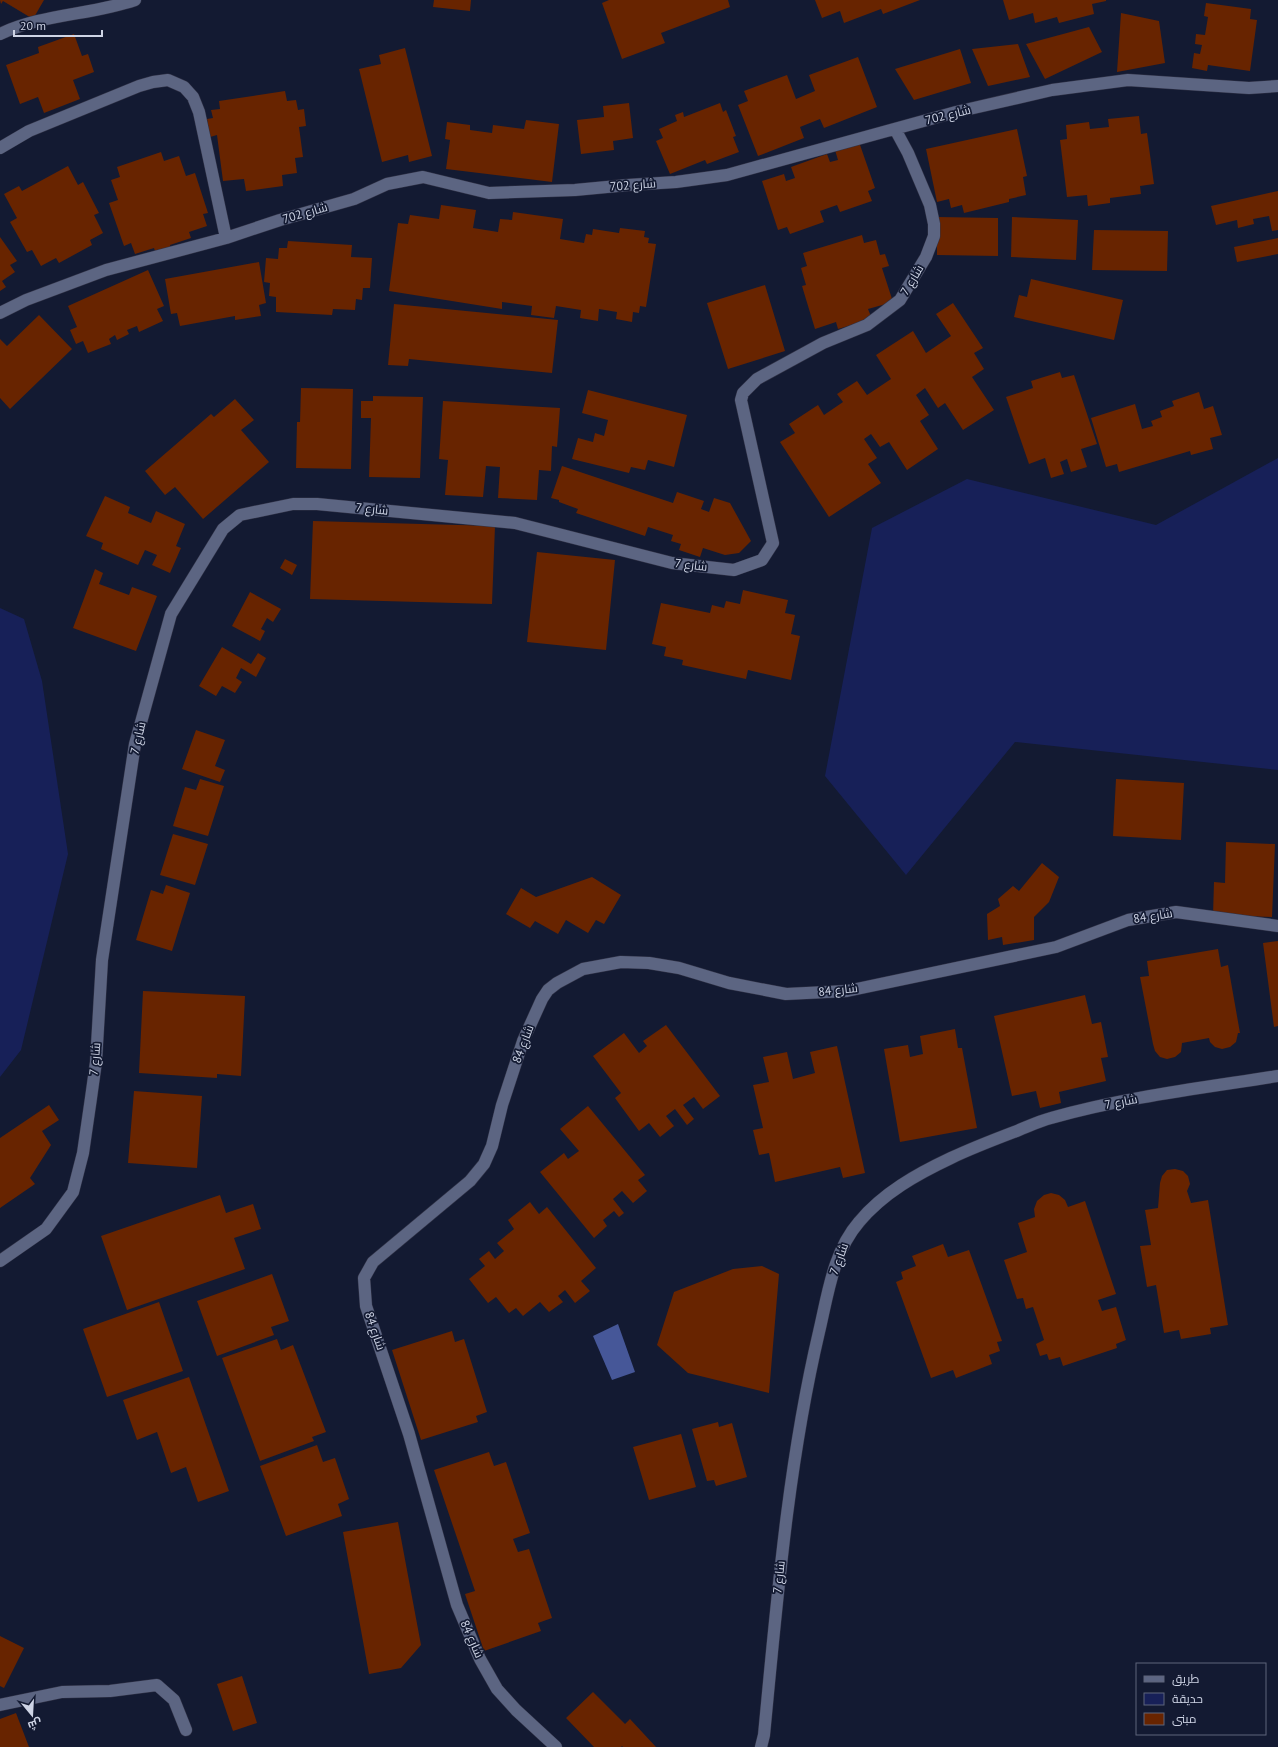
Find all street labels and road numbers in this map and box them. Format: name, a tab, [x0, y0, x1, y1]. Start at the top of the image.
street label: شارع 702	[924, 102, 972, 128]
street label: شارع 702	[609, 175, 657, 195]
street label: شارع 702	[281, 199, 329, 227]
street label: شارع 7	[897, 262, 927, 298]
street label: شارع 7	[355, 499, 389, 519]
street label: شارع 7	[674, 555, 708, 575]
street label: شارع 7	[126, 720, 150, 756]
street label: شارع 84	[1132, 905, 1174, 927]
street label: شارع 84	[817, 980, 859, 1000]
street label: شارع 84	[508, 1023, 538, 1065]
street label: شارع 7	[86, 1042, 104, 1076]
street label: شارع 7	[1103, 1091, 1139, 1113]
street label: شارع 7	[826, 1241, 852, 1277]
street label: شارع 84	[361, 1310, 389, 1352]
street label: شارع 7	[769, 1560, 789, 1594]
street label: شارع 84	[457, 1618, 487, 1660]

